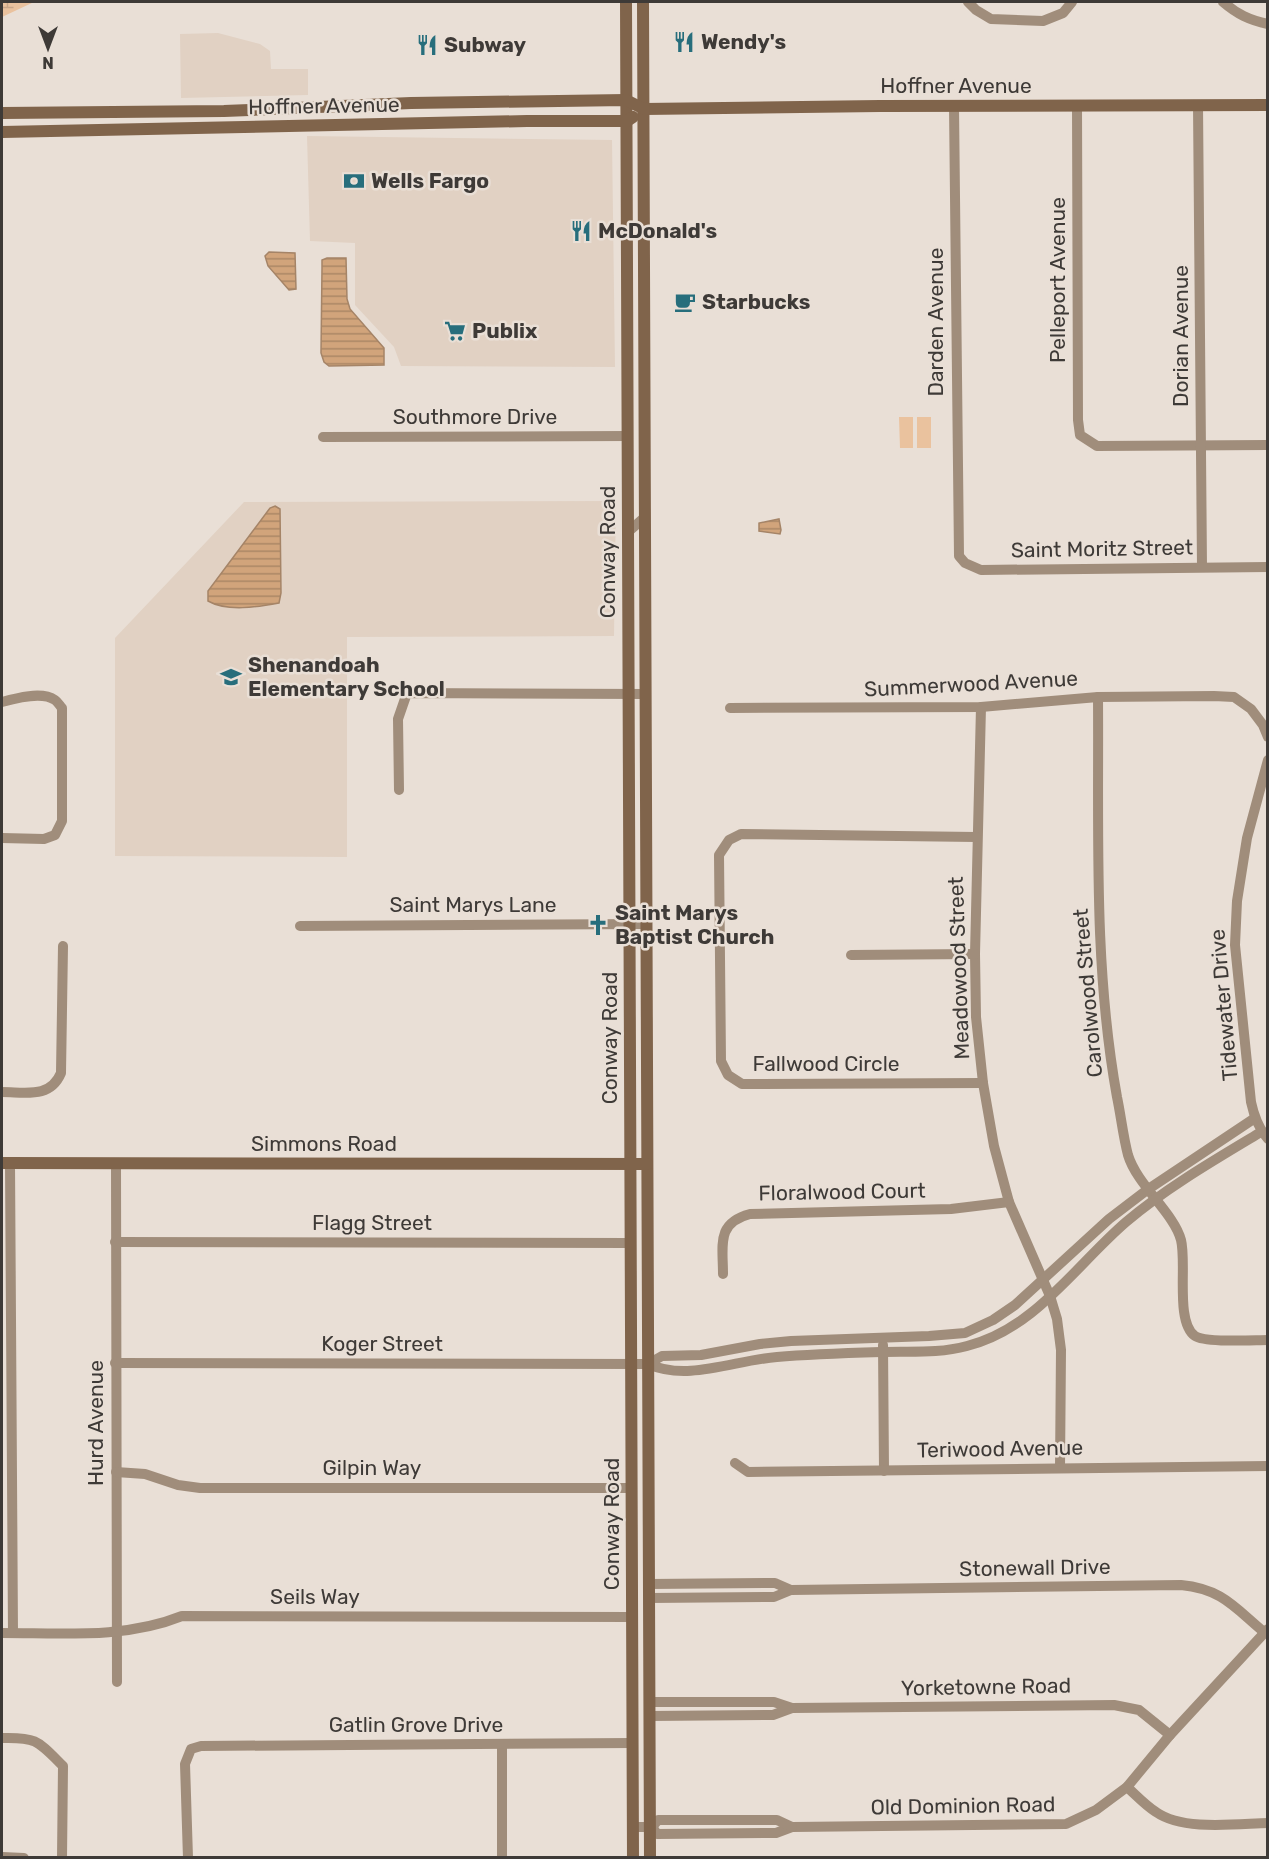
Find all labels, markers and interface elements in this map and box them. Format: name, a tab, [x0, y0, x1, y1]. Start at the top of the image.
north arrow	[18, 18, 78, 78]
place label: Wendy's	[701, 29, 786, 54]
restaurant icon: Wendy's	[672, 30, 696, 54]
place label: Subway	[444, 32, 527, 57]
restaurant icon: Subway	[415, 33, 439, 57]
text: N	[42, 53, 54, 72]
street label: Hoffner Avenue	[880, 73, 1032, 98]
street label: Hoffner Avenue	[248, 92, 400, 119]
place label: Wells Fargo	[371, 168, 489, 193]
bank icon: Wells Fargo	[342, 169, 366, 193]
street label: Pelleport Avenue	[1045, 197, 1070, 363]
place label: McDonald's	[598, 218, 717, 243]
restaurant icon: McDonald's	[569, 219, 593, 243]
street label: Darden Avenue	[923, 248, 948, 396]
street label: Dorian Avenue	[1168, 265, 1193, 407]
place label: Starbucks	[702, 289, 810, 314]
cafe icon: Starbucks	[673, 290, 697, 314]
place label: Publix	[472, 318, 538, 343]
supermarket icon: Publix	[443, 319, 467, 343]
street label: Southmore Drive	[393, 404, 557, 429]
street label: Conway Road	[595, 486, 620, 618]
street label: Saint Moritz Street	[1011, 534, 1193, 563]
place label: Shenandoah Elementary School	[248, 652, 445, 701]
school or university icon: Shenandoah Elementary School	[219, 665, 243, 689]
street label: Summerwood Avenue	[863, 665, 1079, 702]
street label: Meadowood Street	[943, 876, 974, 1060]
street label: Saint Marys Lane	[390, 892, 556, 917]
place label: Saint Marys Baptist Church	[615, 900, 774, 949]
street label: Carolwood Street	[1068, 908, 1107, 1079]
church icon: Saint Marys Baptist Church	[586, 913, 610, 937]
street label: Tidewater Drive	[1204, 928, 1243, 1082]
street label: Conway Road	[597, 972, 622, 1104]
street label: Fallwood Circle	[752, 1051, 900, 1076]
street label: Simmons Road	[251, 1131, 397, 1156]
street label: Floralwood Court	[758, 1178, 926, 1205]
street label: Flagg Street	[312, 1210, 432, 1235]
street label: Koger Street	[321, 1331, 443, 1356]
street label: Hurd Avenue	[83, 1360, 108, 1486]
street label: Teriwood Avenue	[917, 1435, 1083, 1462]
street label: Gilpin Way	[323, 1455, 422, 1480]
street label: Conway Road	[599, 1458, 624, 1590]
street label: Stonewall Drive	[959, 1554, 1111, 1581]
street label: Seils Way	[270, 1584, 360, 1609]
street label: Yorketowne Road	[901, 1673, 1071, 1700]
street label: Gatlin Grove Drive	[329, 1712, 503, 1737]
street label: Old Dominion Road	[870, 1791, 1056, 1820]

